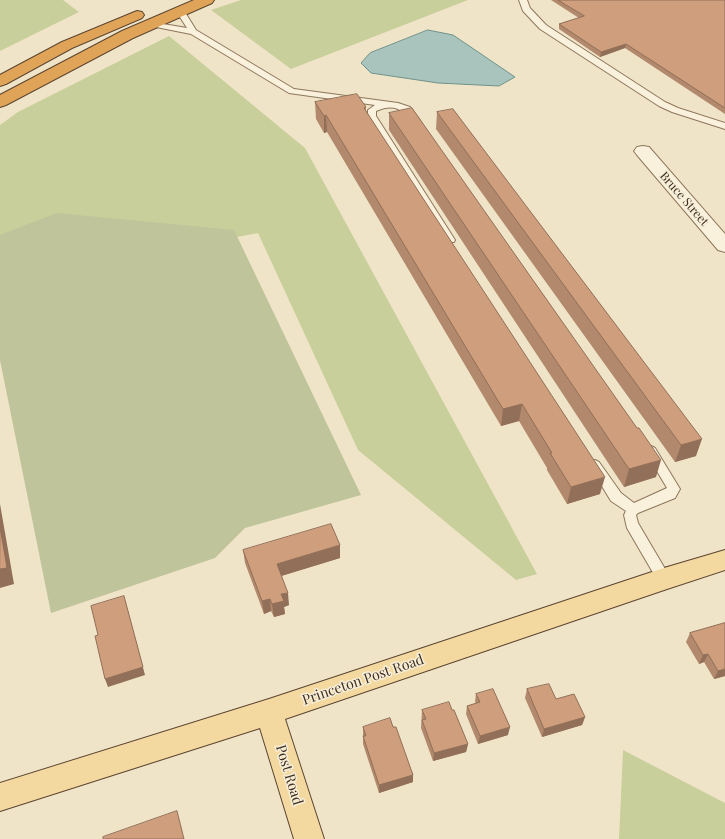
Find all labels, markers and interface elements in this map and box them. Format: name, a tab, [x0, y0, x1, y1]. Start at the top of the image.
street label: Bruce Street	[657, 169, 711, 229]
street label: Princeton Post Road	[300, 651, 426, 709]
street label: Post Road	[272, 743, 306, 807]

